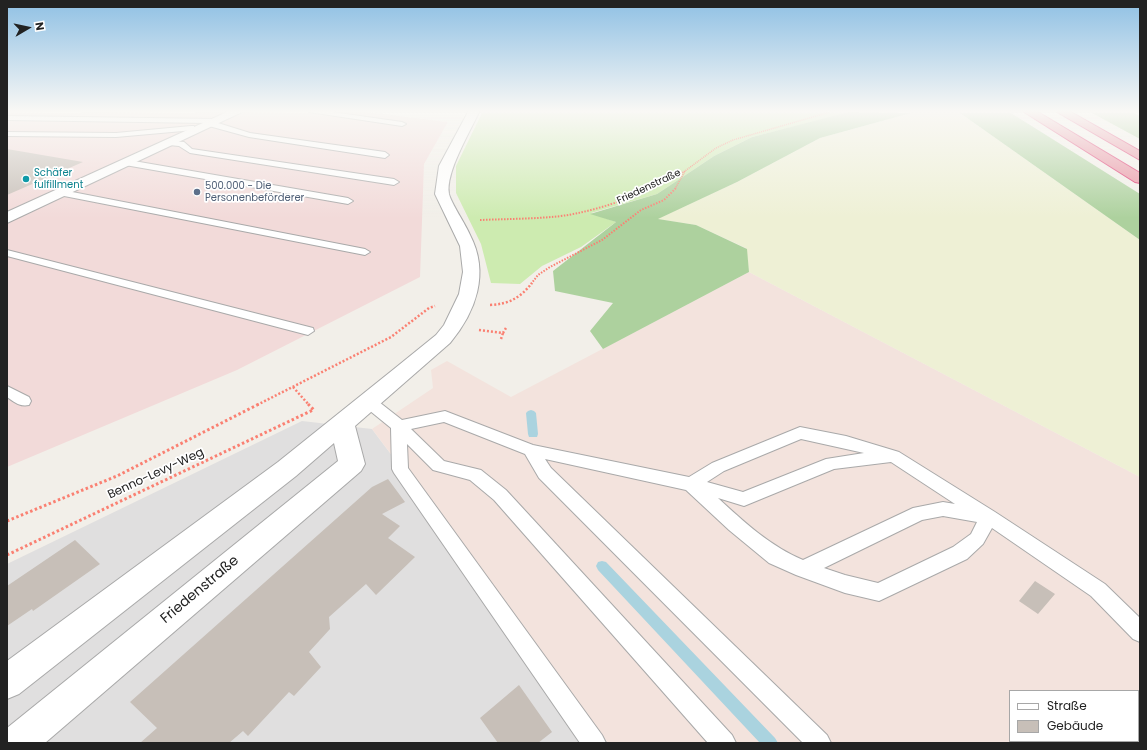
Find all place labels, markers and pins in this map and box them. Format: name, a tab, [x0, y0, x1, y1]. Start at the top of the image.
place label: Schäfer fulfillment	[34, 167, 83, 190]
marker: Schäfer fulfillment	[21, 174, 31, 184]
place label: 500.000 - Die Personenbeförderer	[205, 180, 304, 204]
marker: 500.000 - Die Personenbeförderer	[192, 187, 202, 197]

